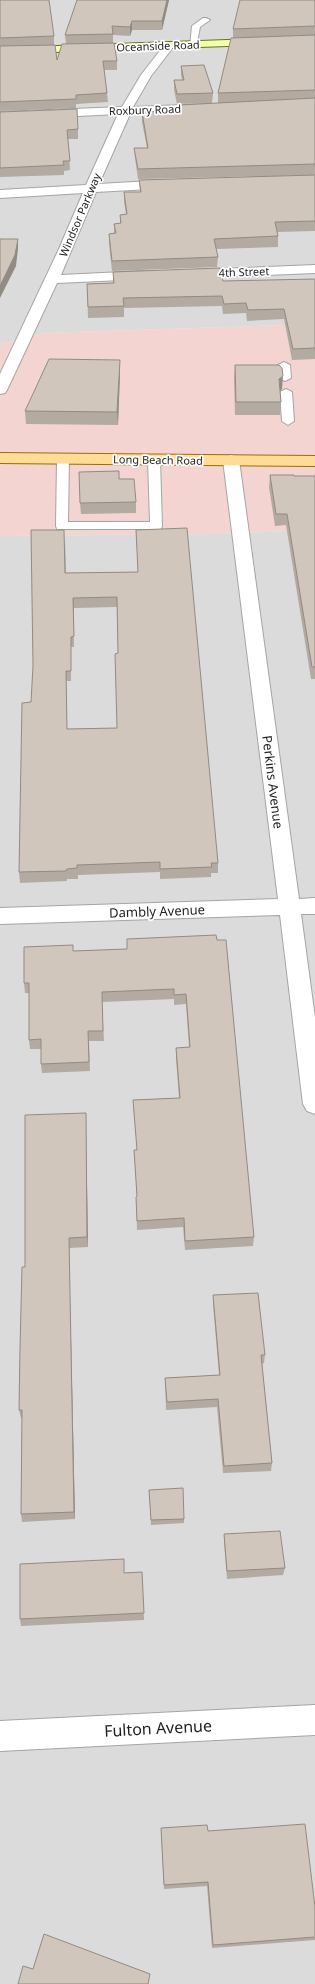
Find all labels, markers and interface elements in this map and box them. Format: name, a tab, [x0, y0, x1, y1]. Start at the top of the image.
street label: Oceanside Road	[116, 37, 200, 54]
street label: Roxbury Road	[109, 101, 181, 118]
street label: Windsor Parkway	[55, 170, 104, 259]
street label: 4th Street	[218, 263, 270, 280]
street label: Long Beach Road	[113, 451, 203, 468]
street label: Perkins Avenue	[258, 734, 288, 830]
street label: Dambly Avenue	[109, 900, 205, 922]
street label: Fulton Avenue	[103, 1714, 213, 1742]

